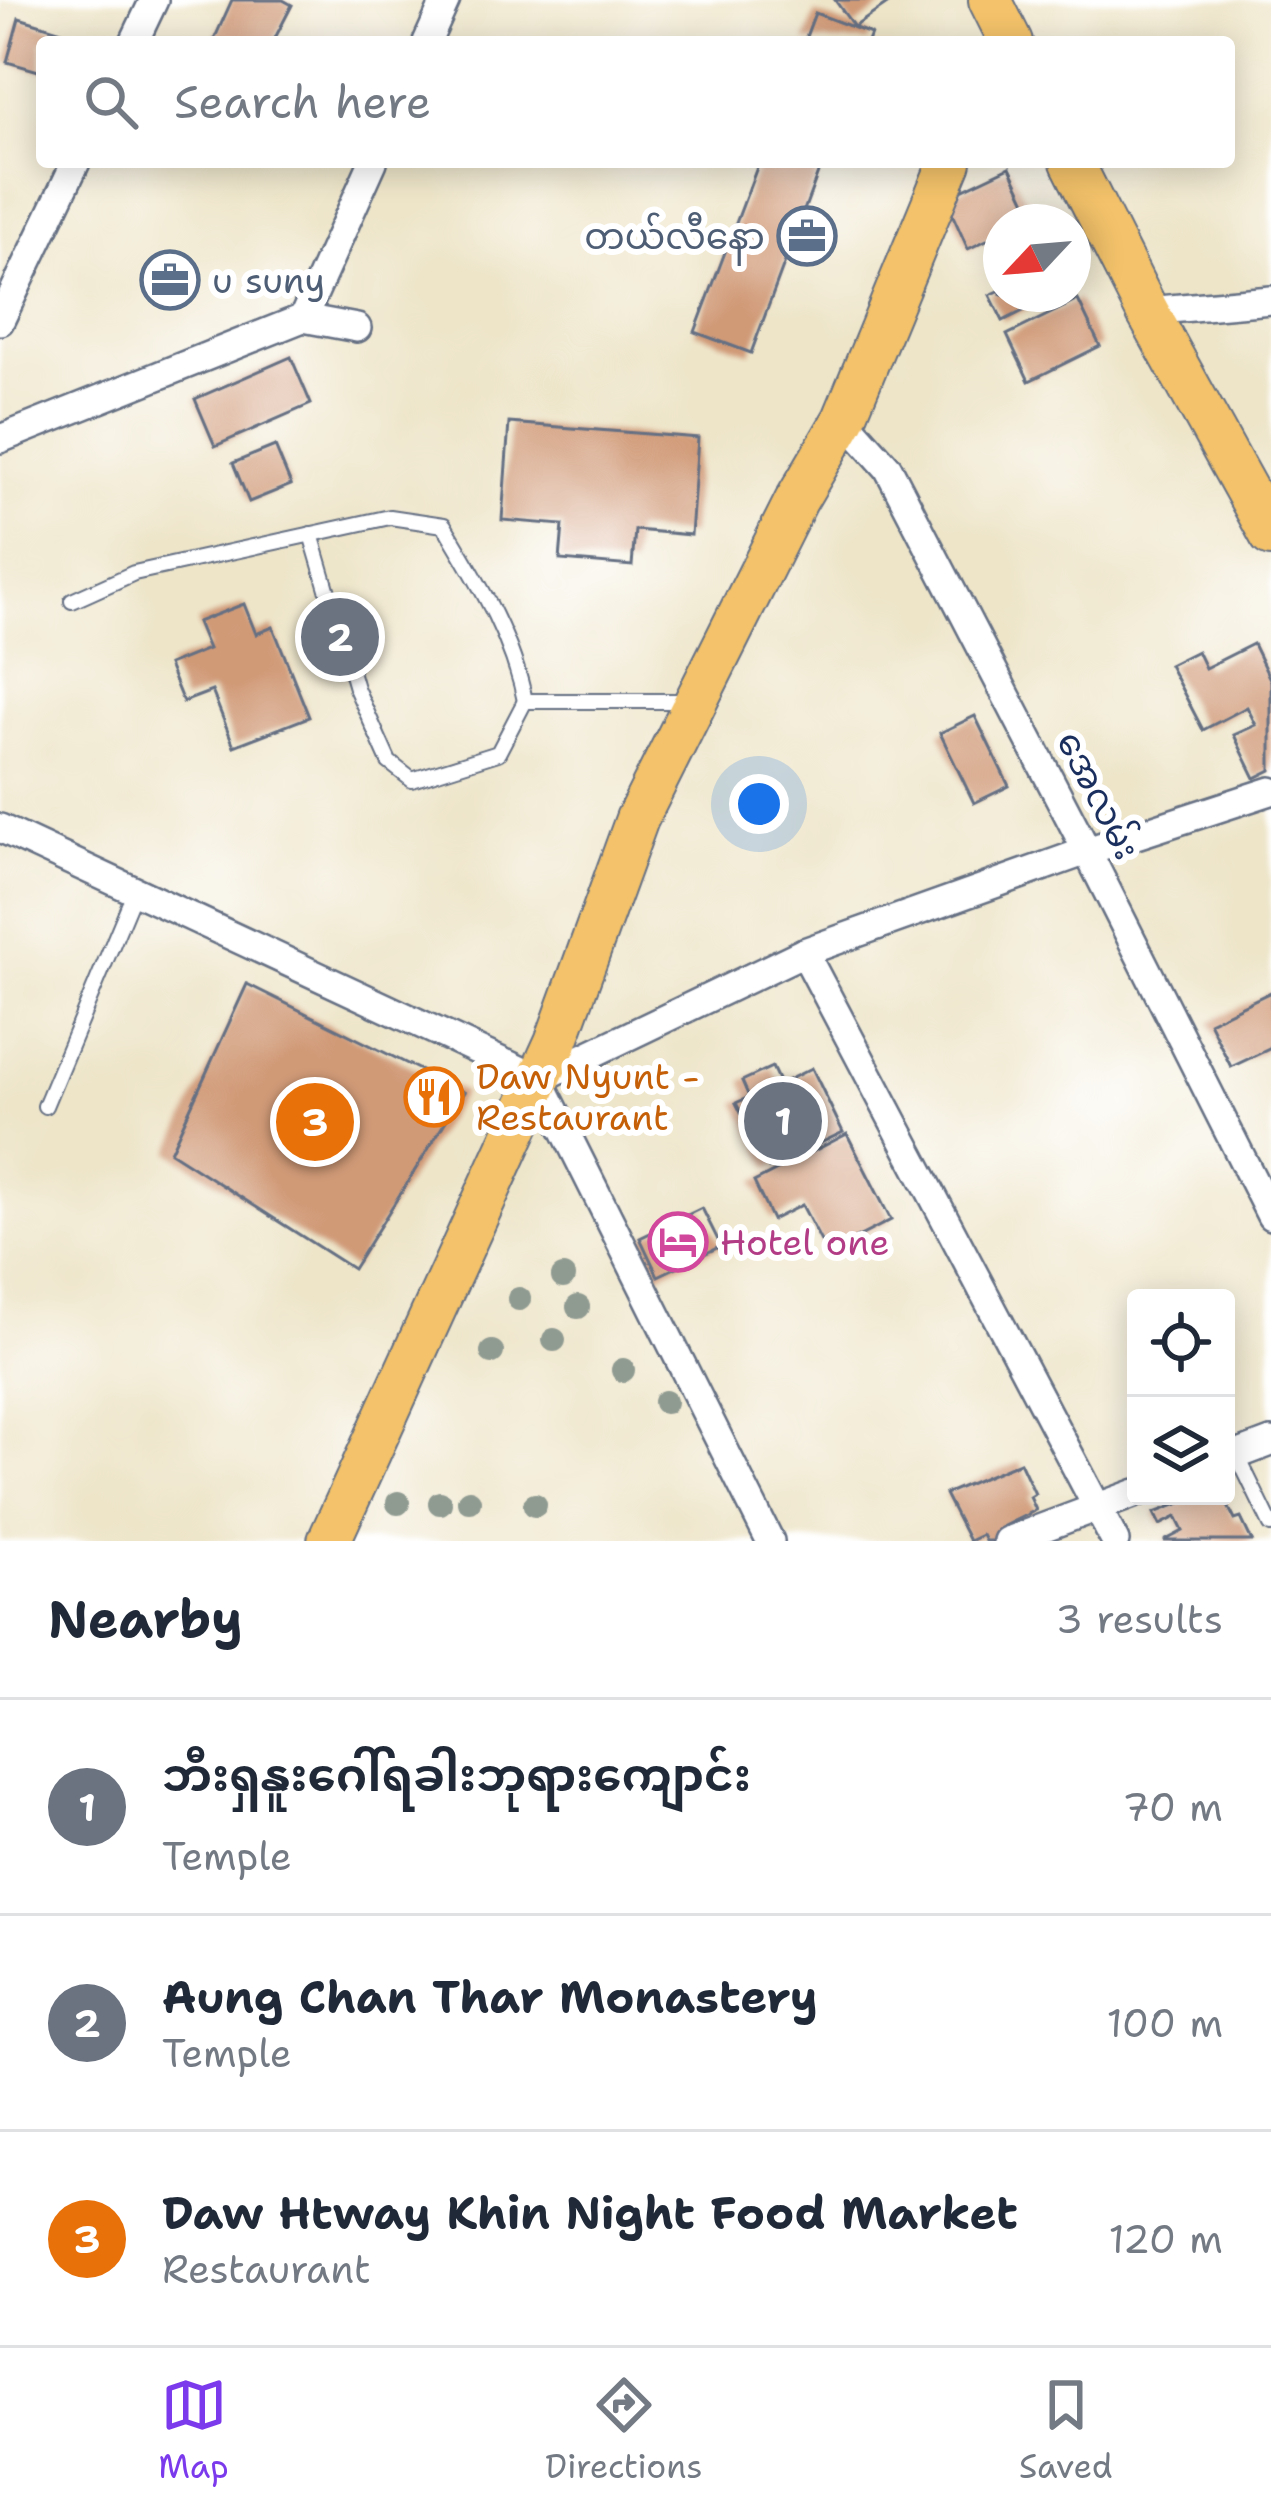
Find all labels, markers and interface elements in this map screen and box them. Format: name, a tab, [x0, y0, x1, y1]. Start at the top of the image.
search box	[36, 36, 1235, 168]
icon: search	[78, 69, 144, 135]
text: Search here	[174, 72, 431, 132]
north arrow	[983, 204, 1091, 312]
office icon: တယ်လီနော	[776, 205, 838, 267]
place label: တယ်လီနော	[584, 212, 765, 266]
office icon: u suny	[139, 249, 201, 311]
place label: u suny	[212, 256, 325, 305]
pin: 2	[301, 592, 379, 682]
street label: အေလမ်း	[1045, 723, 1152, 868]
your location	[729, 774, 789, 834]
place label: Daw Nyunt - Restaurant	[476, 1052, 700, 1142]
restaurant icon: Daw Nyunt - Restaurant	[403, 1066, 465, 1128]
pin: 1	[744, 1076, 822, 1166]
pin: 3	[276, 1077, 354, 1167]
hotel icon: Hotel one	[647, 1211, 709, 1273]
place label: Hotel one	[720, 1218, 890, 1267]
map controls	[1127, 1289, 1235, 1505]
button: locate	[1127, 1289, 1235, 1397]
button: layers	[1127, 1397, 1235, 1505]
text: Nearby	[48, 1585, 243, 1653]
text: 3 results	[1056, 1593, 1223, 1645]
text: ဘီးရှနူးဂေါ်ရခါးဘုရားကျောင်း	[162, 1745, 751, 1805]
text: 1	[78, 1781, 96, 1833]
text: 70 m	[1122, 1781, 1223, 1833]
text: Temple	[162, 1830, 292, 1882]
text: Aung Chan Thar Monastery	[162, 1967, 818, 2027]
text: 2	[73, 1997, 101, 2049]
text: 100 m	[1107, 1997, 1223, 2049]
text: Temple	[162, 2027, 292, 2079]
text: Daw Htway Khin Night Food Market	[162, 2183, 1018, 2243]
text: 3	[73, 2213, 101, 2265]
text: 120 m	[1108, 2213, 1223, 2265]
text: Restaurant	[162, 2243, 371, 2295]
tab: Map	[158, 2372, 229, 2489]
tab: Directions	[545, 2372, 703, 2489]
tab: Saved	[1019, 2372, 1113, 2489]

